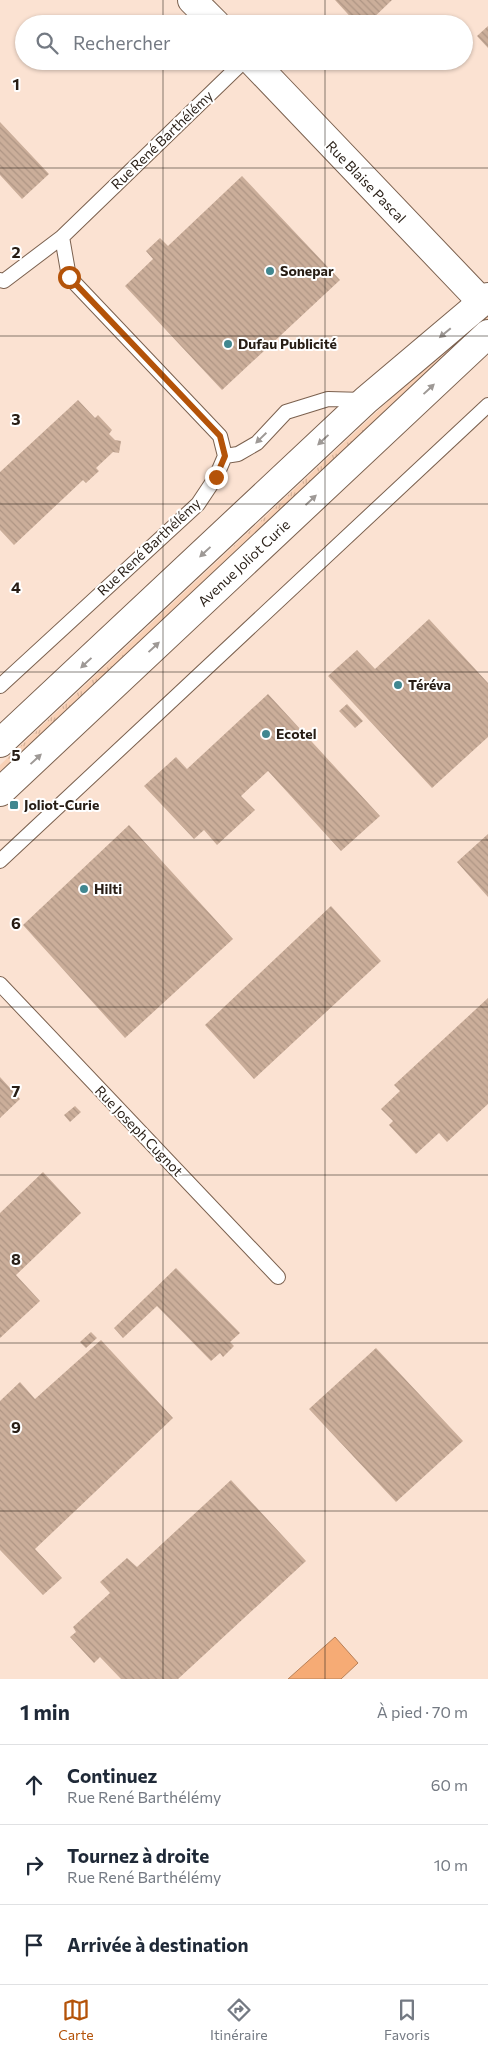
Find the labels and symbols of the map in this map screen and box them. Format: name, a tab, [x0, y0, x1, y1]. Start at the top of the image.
text: 1	[12, 74, 20, 93]
street label: Rue René Barthélémy	[107, 87, 216, 193]
street label: Rue Blaise Pascal	[323, 137, 410, 226]
text: 2	[11, 242, 21, 261]
place label: Sonepar	[280, 262, 334, 279]
marker: Sonepar	[264, 265, 276, 277]
route start	[58, 266, 81, 289]
one-way arrow	[440, 327, 452, 339]
place label: Dufau Publicité	[238, 335, 337, 352]
marker: Dufau Publicité	[222, 338, 234, 350]
one-way arrow	[423, 383, 435, 395]
text: 3	[11, 409, 21, 428]
one-way arrow	[255, 432, 267, 444]
one-way arrow	[318, 434, 330, 446]
route end	[205, 466, 228, 489]
street label: Rue René Barthélémy	[94, 494, 204, 599]
one-way arrow	[304, 494, 316, 506]
street label: Avenue Joliot Curie	[194, 516, 293, 610]
one-way arrow	[199, 546, 211, 558]
text: 4	[11, 577, 21, 596]
one-way arrow	[148, 641, 160, 653]
one-way arrow	[81, 657, 93, 669]
place label: Téréva	[408, 676, 451, 693]
marker: Téréva	[392, 679, 404, 691]
place label: Ecotel	[276, 725, 317, 742]
marker: Ecotel	[260, 728, 272, 740]
text: 5	[11, 745, 21, 764]
one-way arrow	[29, 753, 41, 765]
place label: Joliot-Curie	[24, 796, 99, 813]
marker: Joliot-Curie	[8, 799, 20, 811]
place label: Hilti	[94, 880, 122, 897]
marker: Hilti	[78, 883, 90, 895]
text: 6	[11, 913, 21, 932]
text: 7	[12, 1081, 21, 1100]
street label: Rue Joseph Cugnot	[92, 1082, 187, 1180]
text: 8	[11, 1249, 21, 1268]
text: 9	[11, 1417, 21, 1436]

